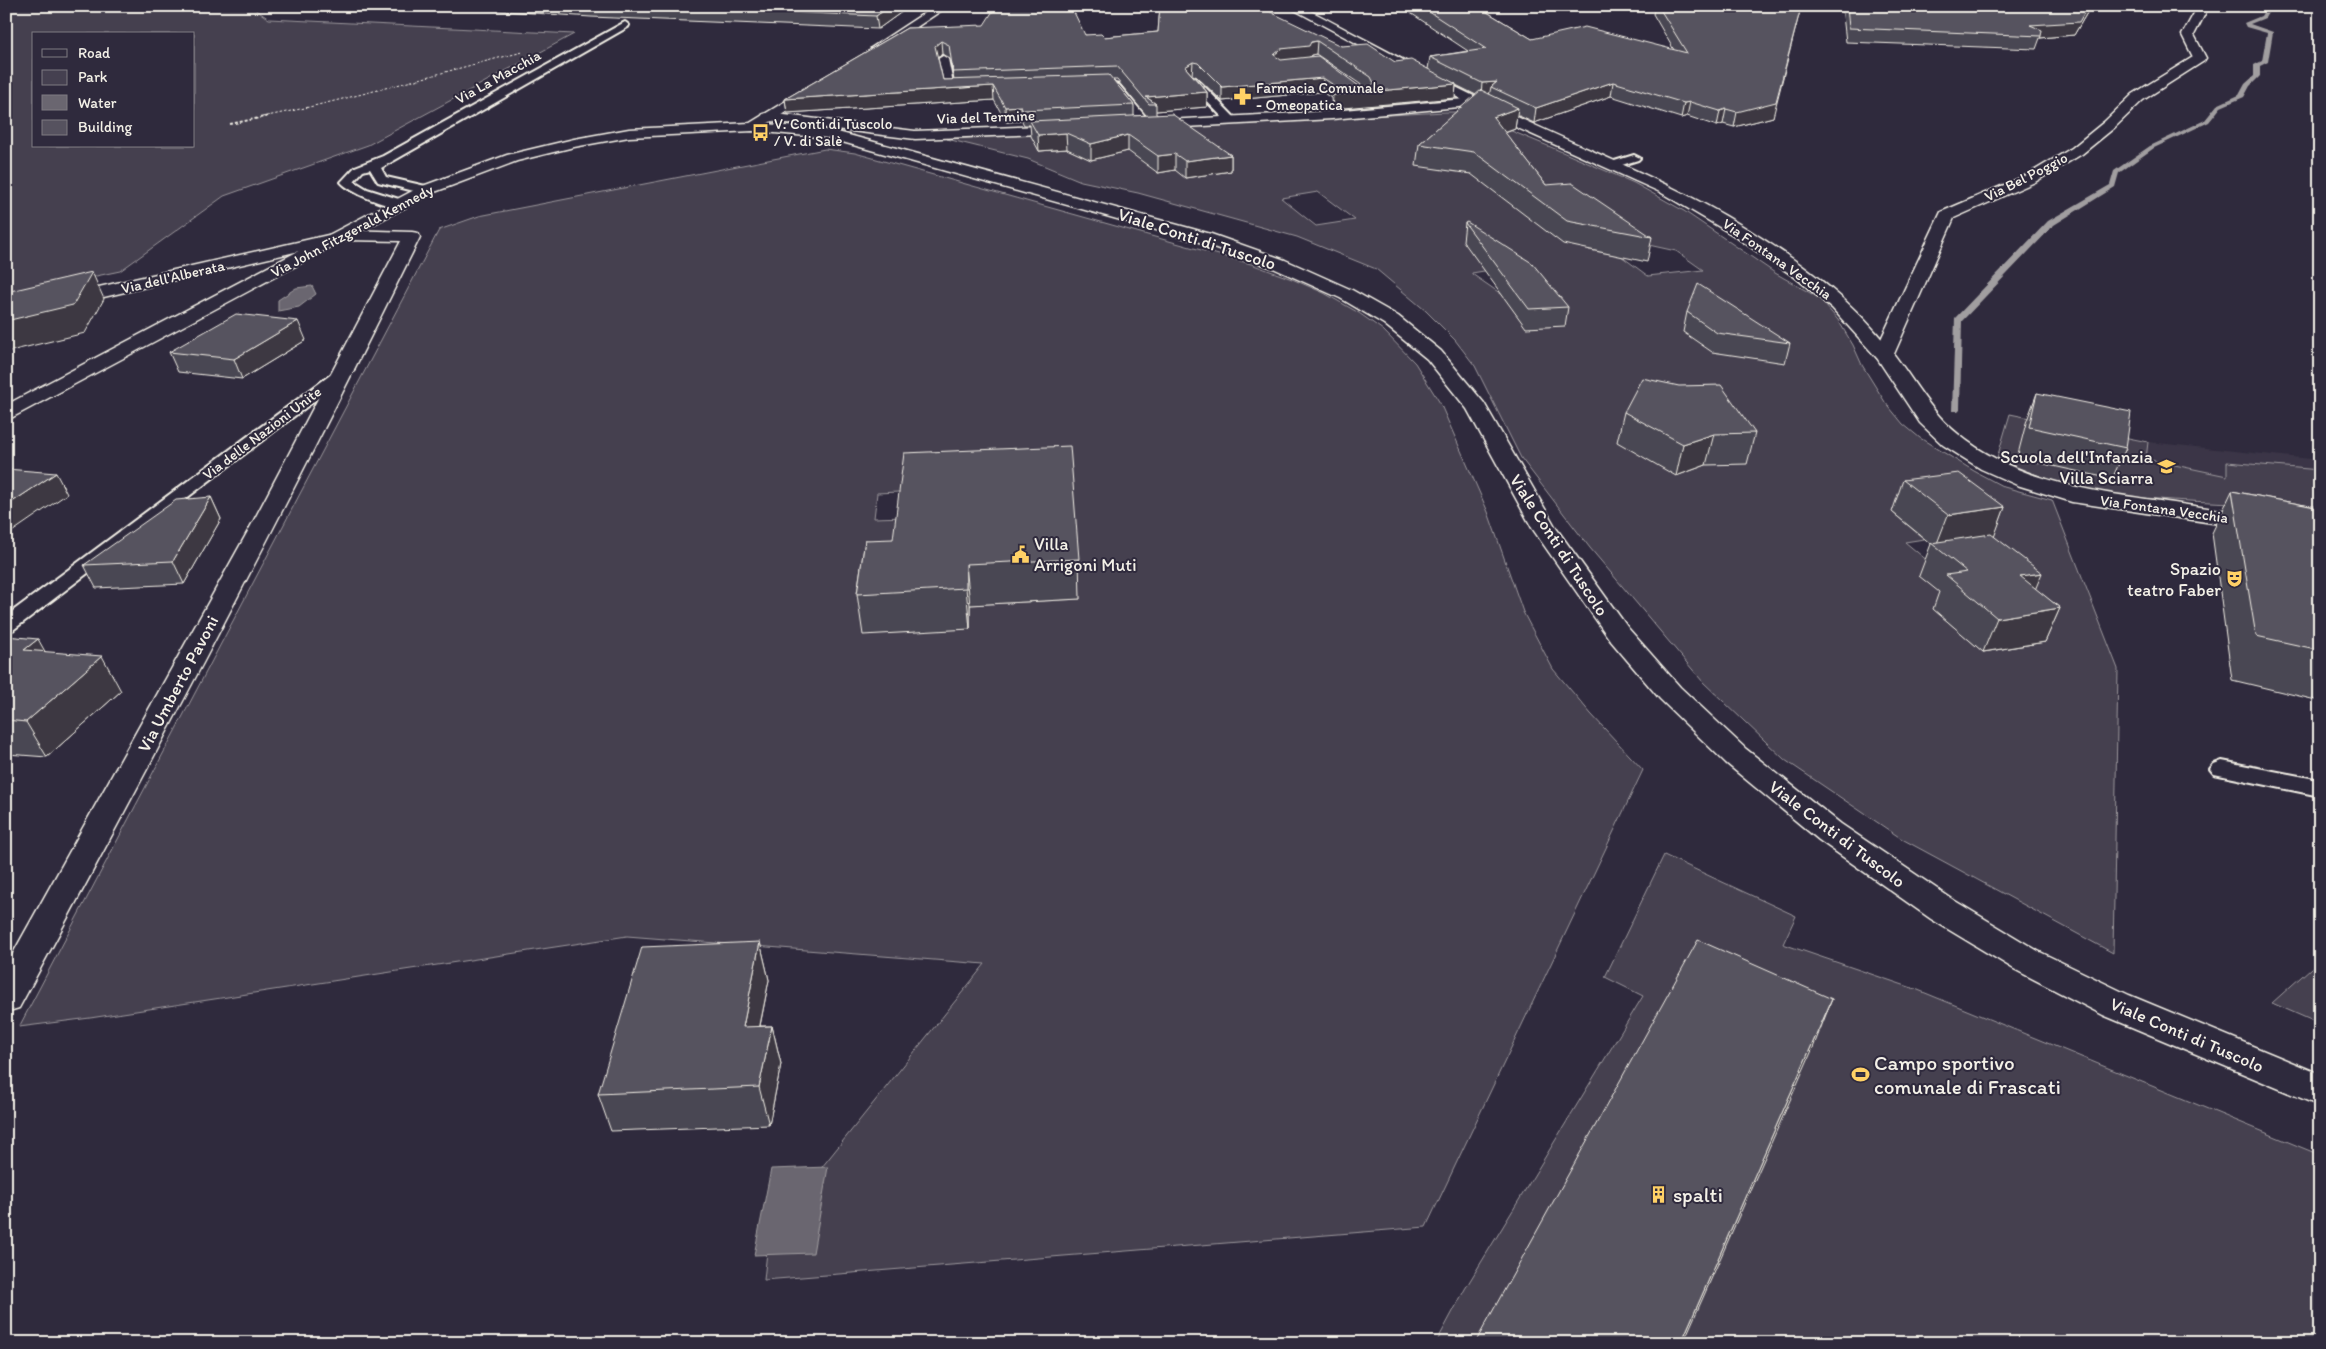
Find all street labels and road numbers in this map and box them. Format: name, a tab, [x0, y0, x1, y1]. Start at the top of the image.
street label: Via La Macchia	[452, 46, 544, 108]
street label: Via del Termine	[937, 106, 1035, 128]
street label: Via Bel Poggio	[1981, 148, 2071, 206]
street label: Via John Fitzgerald Kennedy	[268, 180, 436, 282]
street label: Viale Conti di Tuscolo	[1115, 203, 1279, 275]
street label: Via Fontana Vecchia	[1719, 215, 1836, 304]
street label: Via dell'Alberata	[119, 256, 227, 298]
street label: Via delle Nazioni Unite	[199, 382, 325, 484]
street label: Viale Conti di Tuscolo	[1505, 470, 1613, 620]
street label: Via Fontana Vecchia	[2099, 491, 2230, 527]
street label: Via Umberto Pavoni	[133, 612, 223, 756]
street label: Viale Conti di Tuscolo	[1765, 776, 1909, 892]
street label: Viale Conti di Tuscolo	[2107, 993, 2267, 1077]

